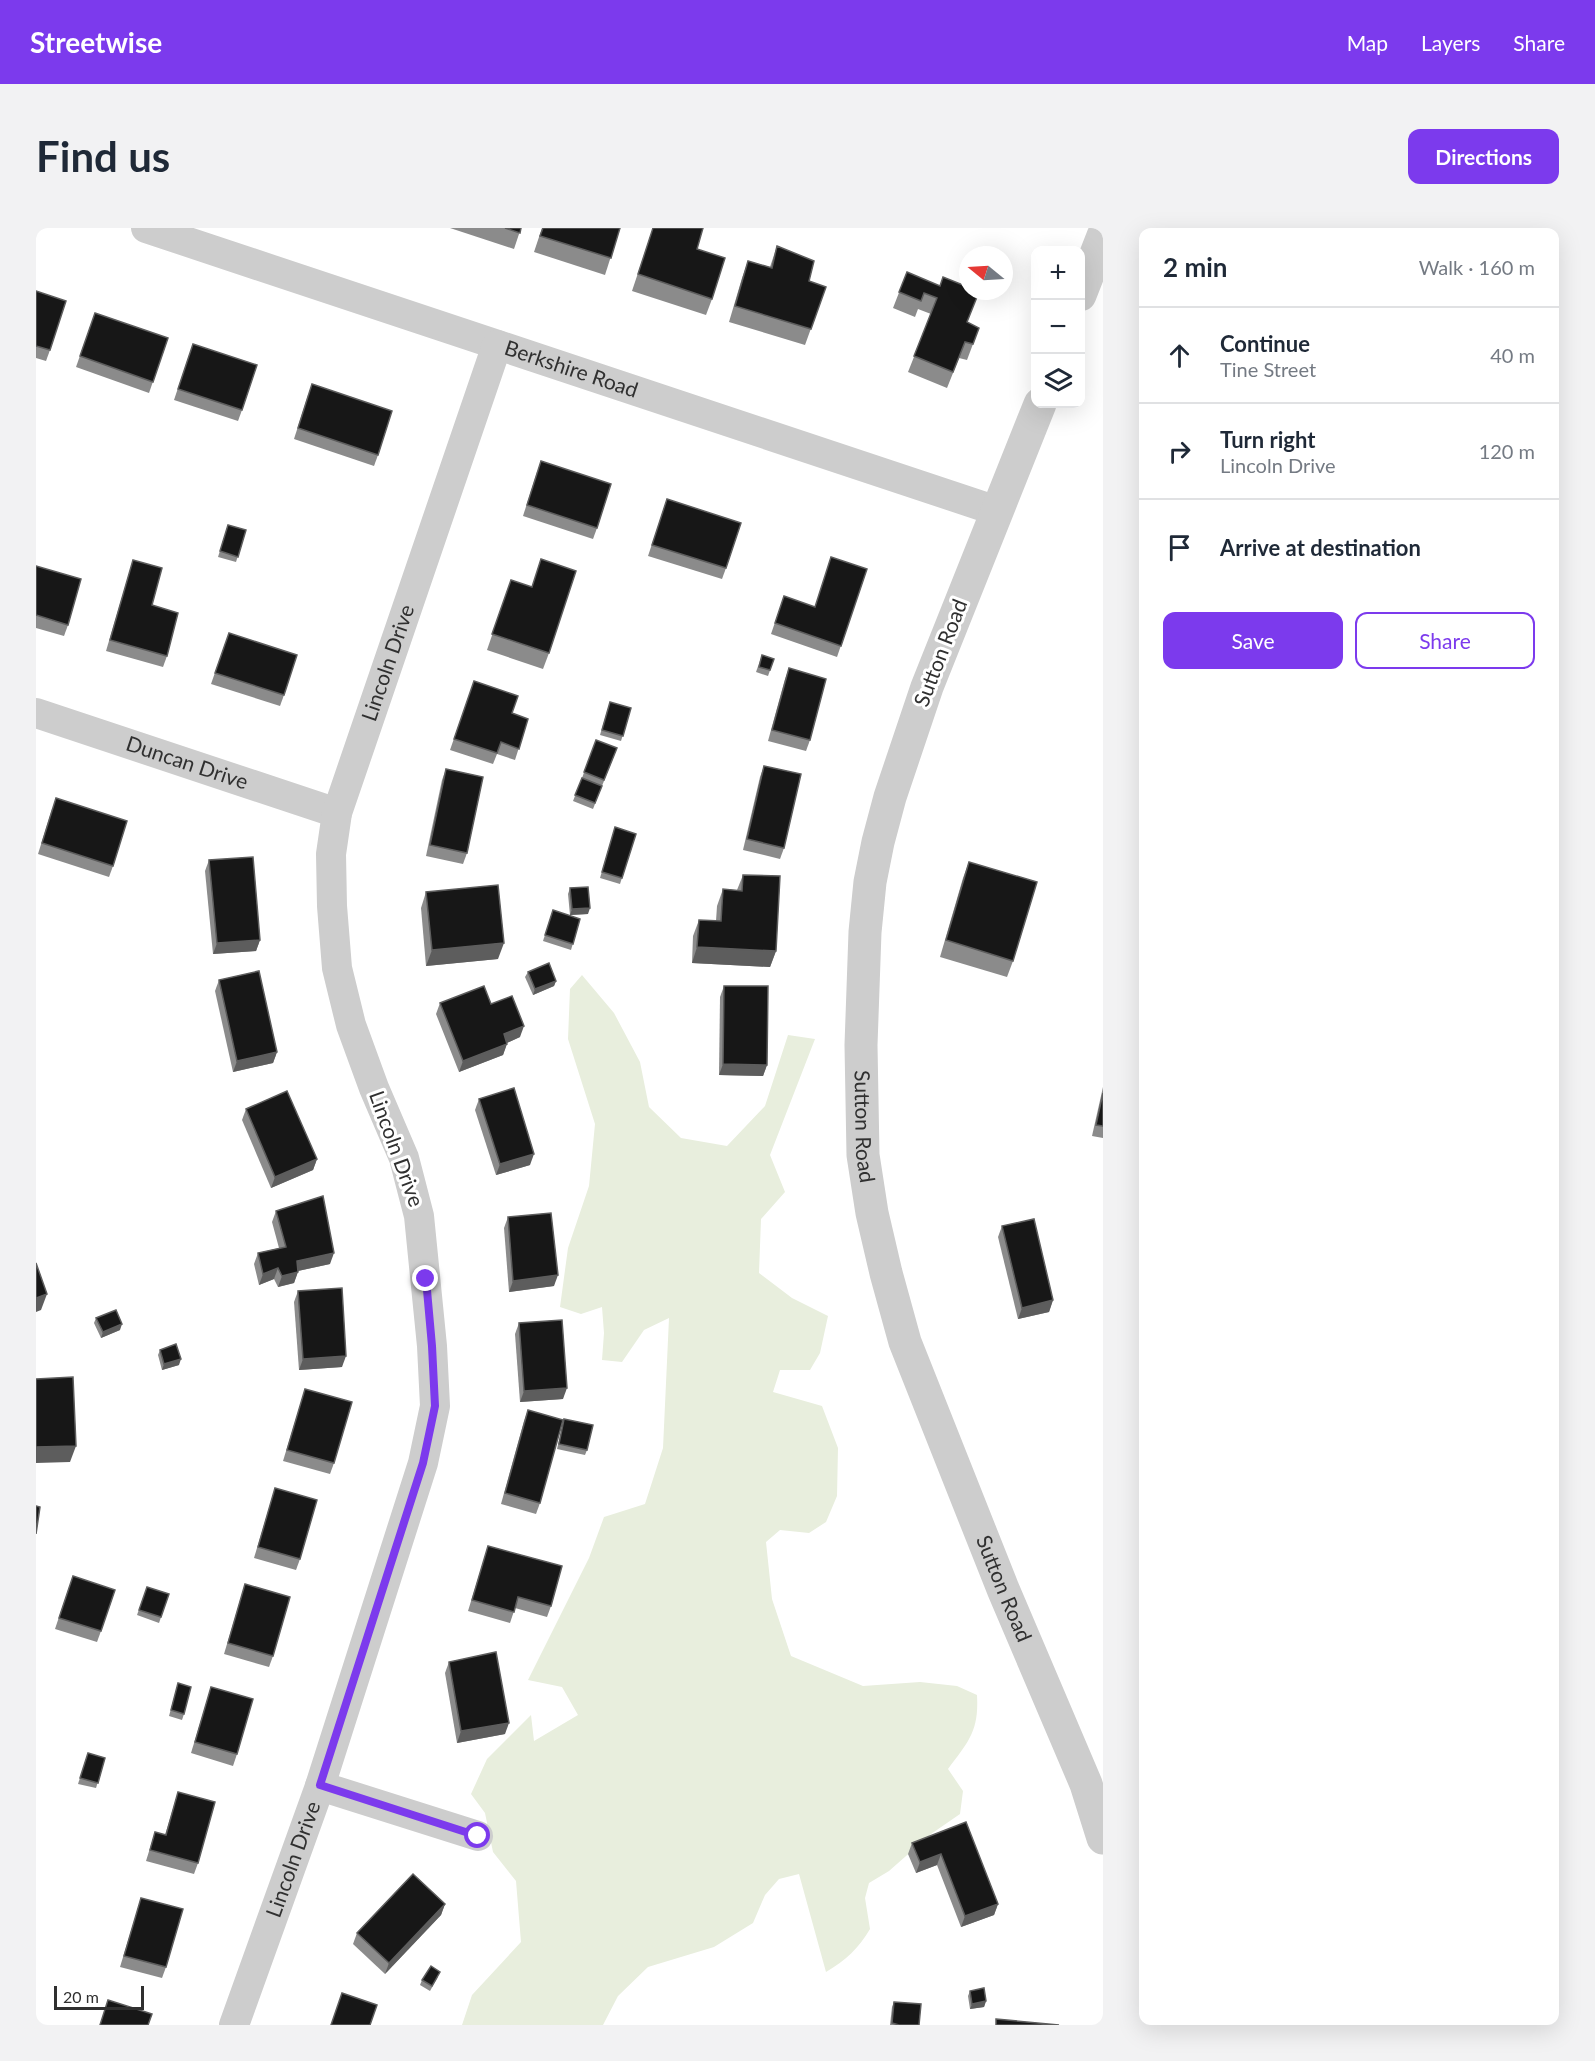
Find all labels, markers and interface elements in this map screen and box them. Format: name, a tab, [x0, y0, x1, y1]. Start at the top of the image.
text: Streetwise	[30, 25, 162, 59]
text: Map	[1347, 30, 1388, 55]
text: Layers	[1421, 30, 1480, 55]
text: Share	[1513, 30, 1565, 55]
button: Directions	[1408, 129, 1559, 184]
text: Find us	[36, 131, 170, 181]
north arrow	[959, 246, 1013, 300]
map controls	[1031, 246, 1085, 408]
button: +	[1031, 246, 1085, 300]
text: 2 min	[1163, 251, 1227, 283]
text: Walk · 160 m	[1419, 255, 1535, 279]
button: −	[1031, 300, 1085, 354]
text: Continue	[1220, 330, 1310, 357]
street label: Berkshire Road	[502, 334, 641, 402]
icon: ahead	[1163, 339, 1196, 372]
text: 40 m	[1490, 343, 1535, 367]
button: layers	[1031, 354, 1085, 408]
text: Tine Street	[1220, 357, 1316, 381]
text: Turn right	[1220, 426, 1315, 453]
icon: right	[1163, 435, 1196, 468]
text: 120 m	[1479, 439, 1535, 463]
text: Lincoln Drive	[1220, 453, 1336, 477]
icon: arrive	[1163, 531, 1196, 564]
text: Arrive at destination	[1220, 534, 1421, 561]
street label: Sutton Road	[908, 595, 971, 710]
street label: Lincoln Drive	[355, 601, 418, 724]
button: Save	[1163, 612, 1343, 669]
button: Share	[1355, 612, 1535, 669]
street label: Duncan Drive	[123, 730, 252, 794]
street label: Sutton Road	[850, 1070, 881, 1184]
street label: Lincoln Drive	[365, 1087, 430, 1210]
route end	[412, 1265, 438, 1291]
street label: Sutton Road	[972, 1531, 1038, 1645]
street label: Lincoln Drive	[260, 1797, 325, 1920]
route start	[464, 1822, 490, 1848]
scale bar	[54, 1983, 144, 2010]
text: 20 m	[63, 1987, 99, 2006]

